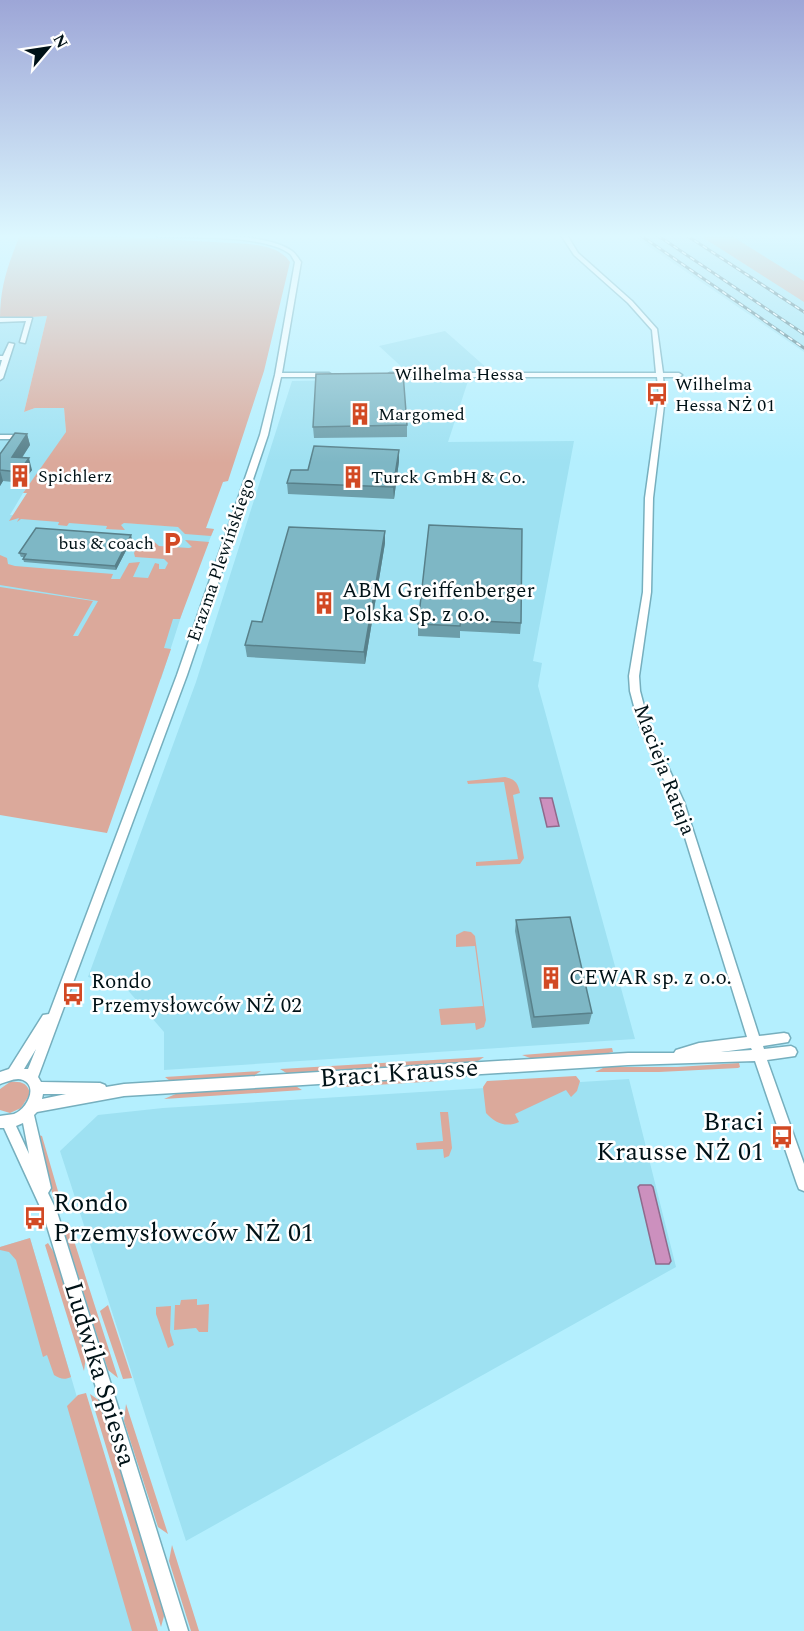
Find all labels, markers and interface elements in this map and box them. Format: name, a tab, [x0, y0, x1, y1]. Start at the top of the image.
north arrow	[18, 18, 78, 78]
text: N	[47, 30, 74, 53]
street label: Wilhelma Hessa	[394, 361, 524, 388]
place label: Wilhelma Hessa NŻ 01	[675, 371, 775, 419]
bus stop icon: Wilhelma Hessa NŻ 01	[644, 381, 670, 407]
building icon: Margomed	[347, 401, 373, 427]
place label: Margomed	[378, 401, 465, 428]
building icon: Spichlerz	[7, 463, 33, 489]
place label: Spichlerz	[38, 463, 112, 490]
building icon: Turck GmbH & Co.	[340, 464, 366, 490]
place label: Turck GmbH & Co.	[371, 464, 526, 491]
street label: Erazma Plewińskiego	[180, 475, 262, 645]
place label: bus & coach	[58, 530, 154, 557]
parking icon: bus & coach	[159, 530, 185, 556]
place label: ABM Greiffenberger Polska Sp. z o.o.	[342, 575, 535, 631]
building icon: ABM Greiffenberger Polska Sp. z o.o.	[311, 590, 337, 616]
street label: Macieja Rataja	[624, 700, 704, 841]
place label: CEWAR sp. z o.o.	[569, 962, 732, 994]
building icon: CEWAR sp. z o.o.	[538, 965, 564, 991]
place label: Rondo Przemysłowców NŻ 02	[91, 966, 302, 1022]
bus stop icon: Rondo Przemysłowców NŻ 02	[60, 981, 86, 1007]
street label: Braci Krausse	[318, 1048, 480, 1098]
place label: Braci Krausse NŻ 01	[596, 1102, 764, 1172]
bus stop icon: Braci Krausse NŻ 01	[769, 1124, 795, 1150]
place label: Rondo Przemysłowców NŻ 01	[53, 1183, 314, 1253]
bus stop icon: Rondo Przemysłowców NŻ 01	[22, 1205, 48, 1231]
street label: Ludwika Spiessa	[53, 1277, 147, 1471]

